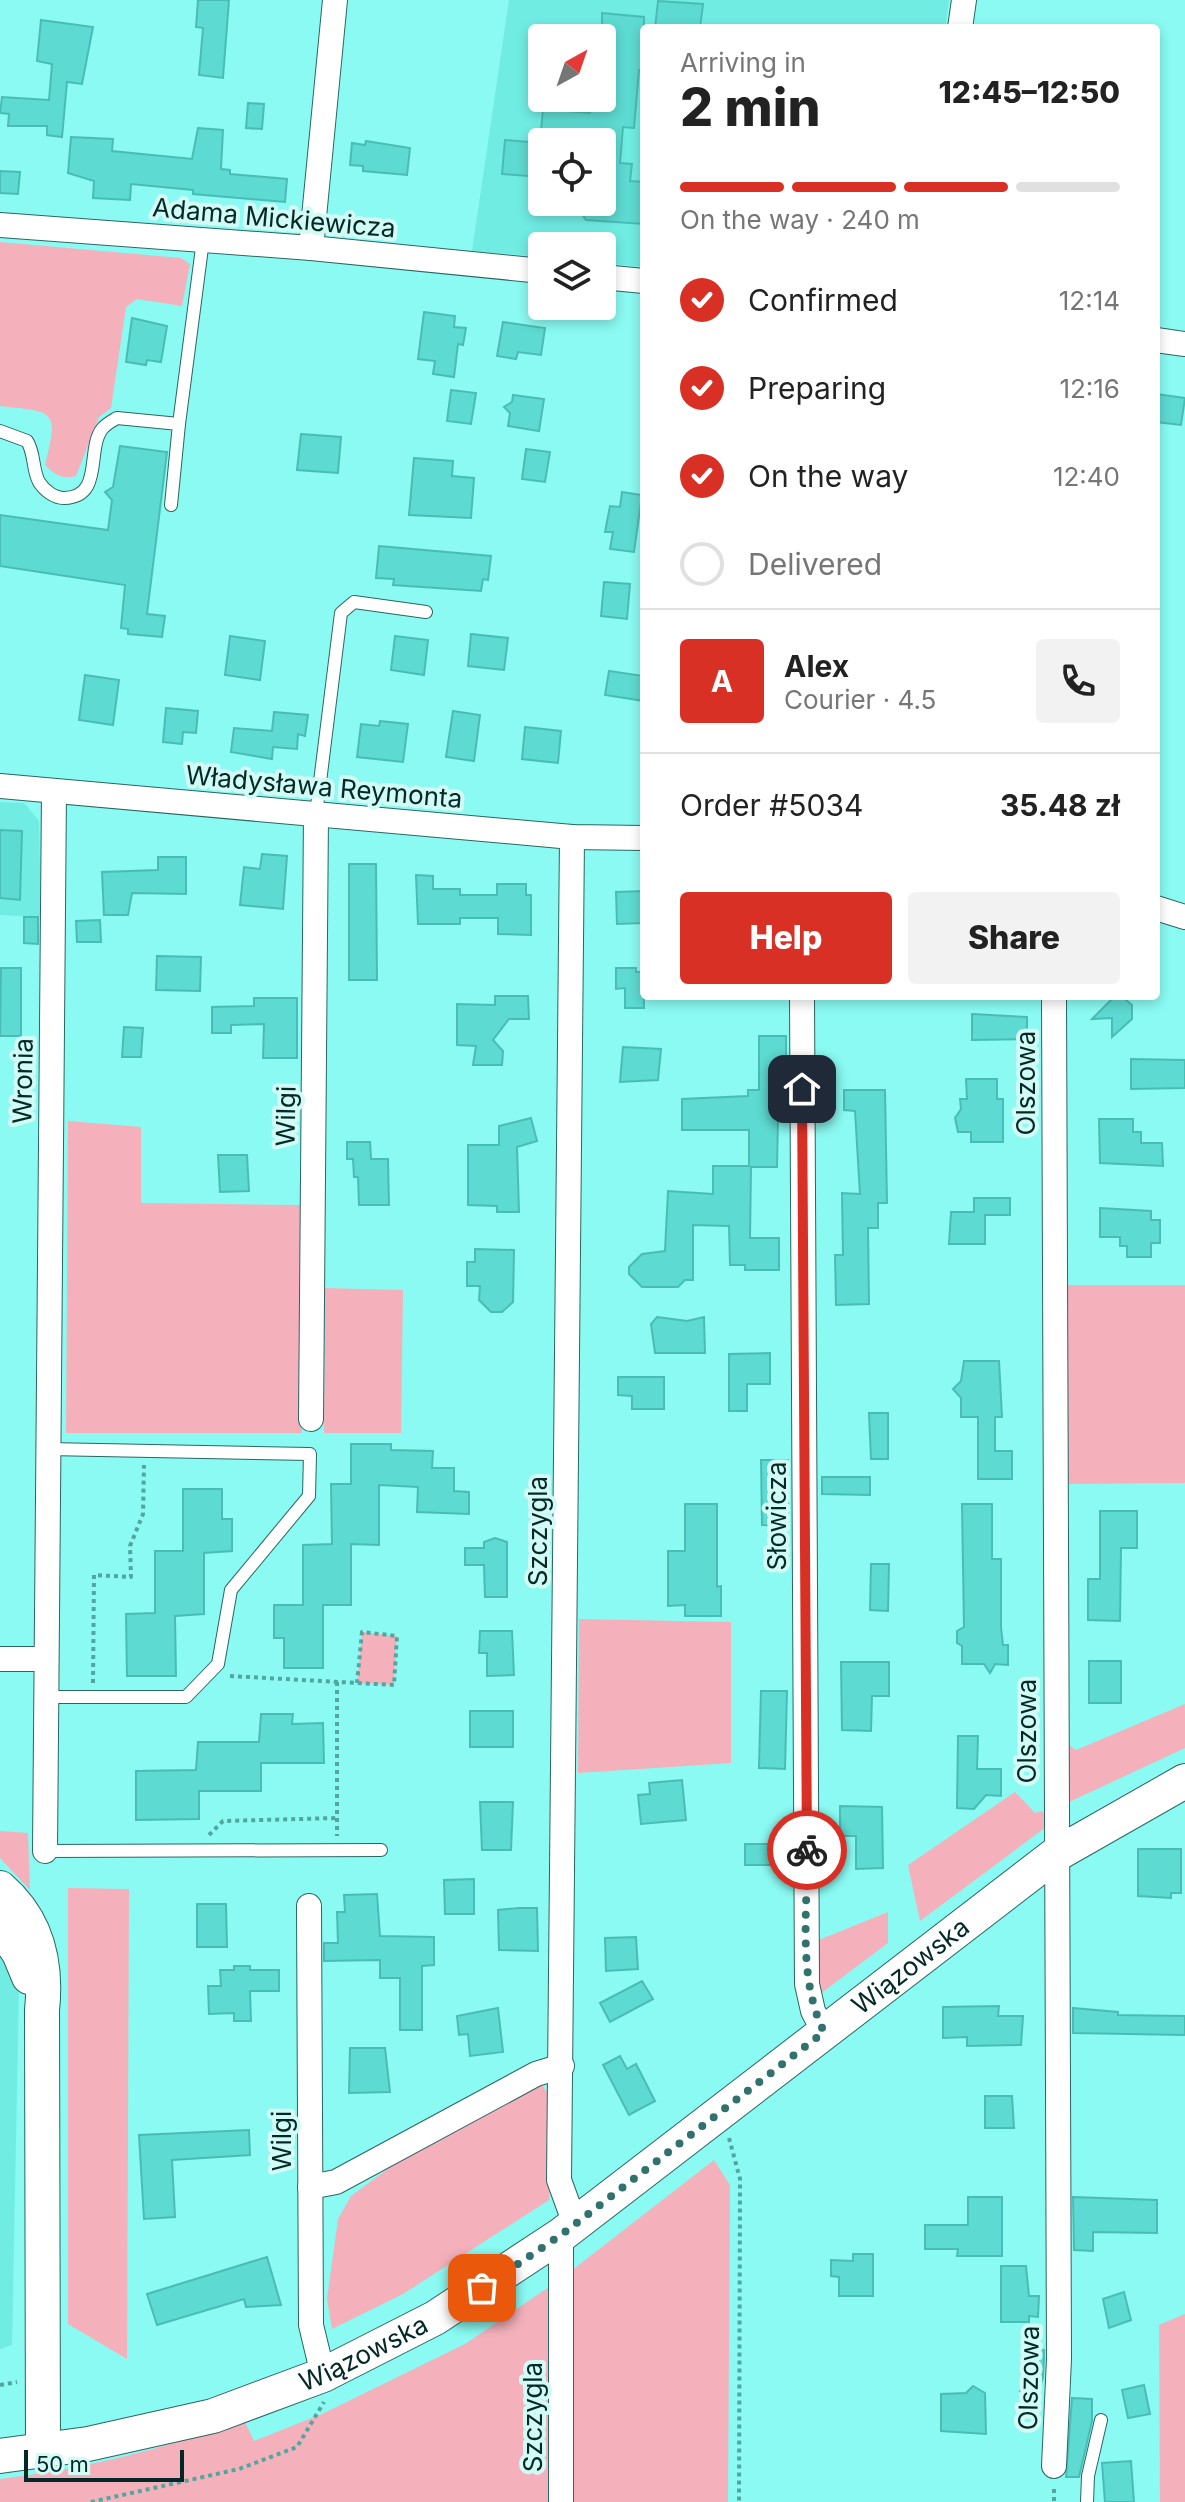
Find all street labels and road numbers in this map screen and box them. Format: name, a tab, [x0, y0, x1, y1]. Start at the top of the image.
street label: Adama Mickiewicza	[151, 191, 397, 244]
street label: Władysława Reymonta	[184, 759, 464, 814]
street label: Olszowa	[1010, 1031, 1041, 1135]
street label: Wronia	[6, 1038, 39, 1124]
street label: Wilgi	[269, 1085, 302, 1146]
street label: Słowicza	[761, 1461, 792, 1571]
street label: Szczygla	[522, 1476, 553, 1586]
street label: Olszowa	[1011, 1679, 1042, 1783]
street label: Wiązowska	[846, 1911, 975, 2020]
street label: Wilgi	[266, 2111, 297, 2171]
street label: Wiązowska	[295, 2308, 433, 2397]
street label: Olszowa	[1012, 2325, 1045, 2431]
street label: Szczygla	[517, 2362, 548, 2472]

